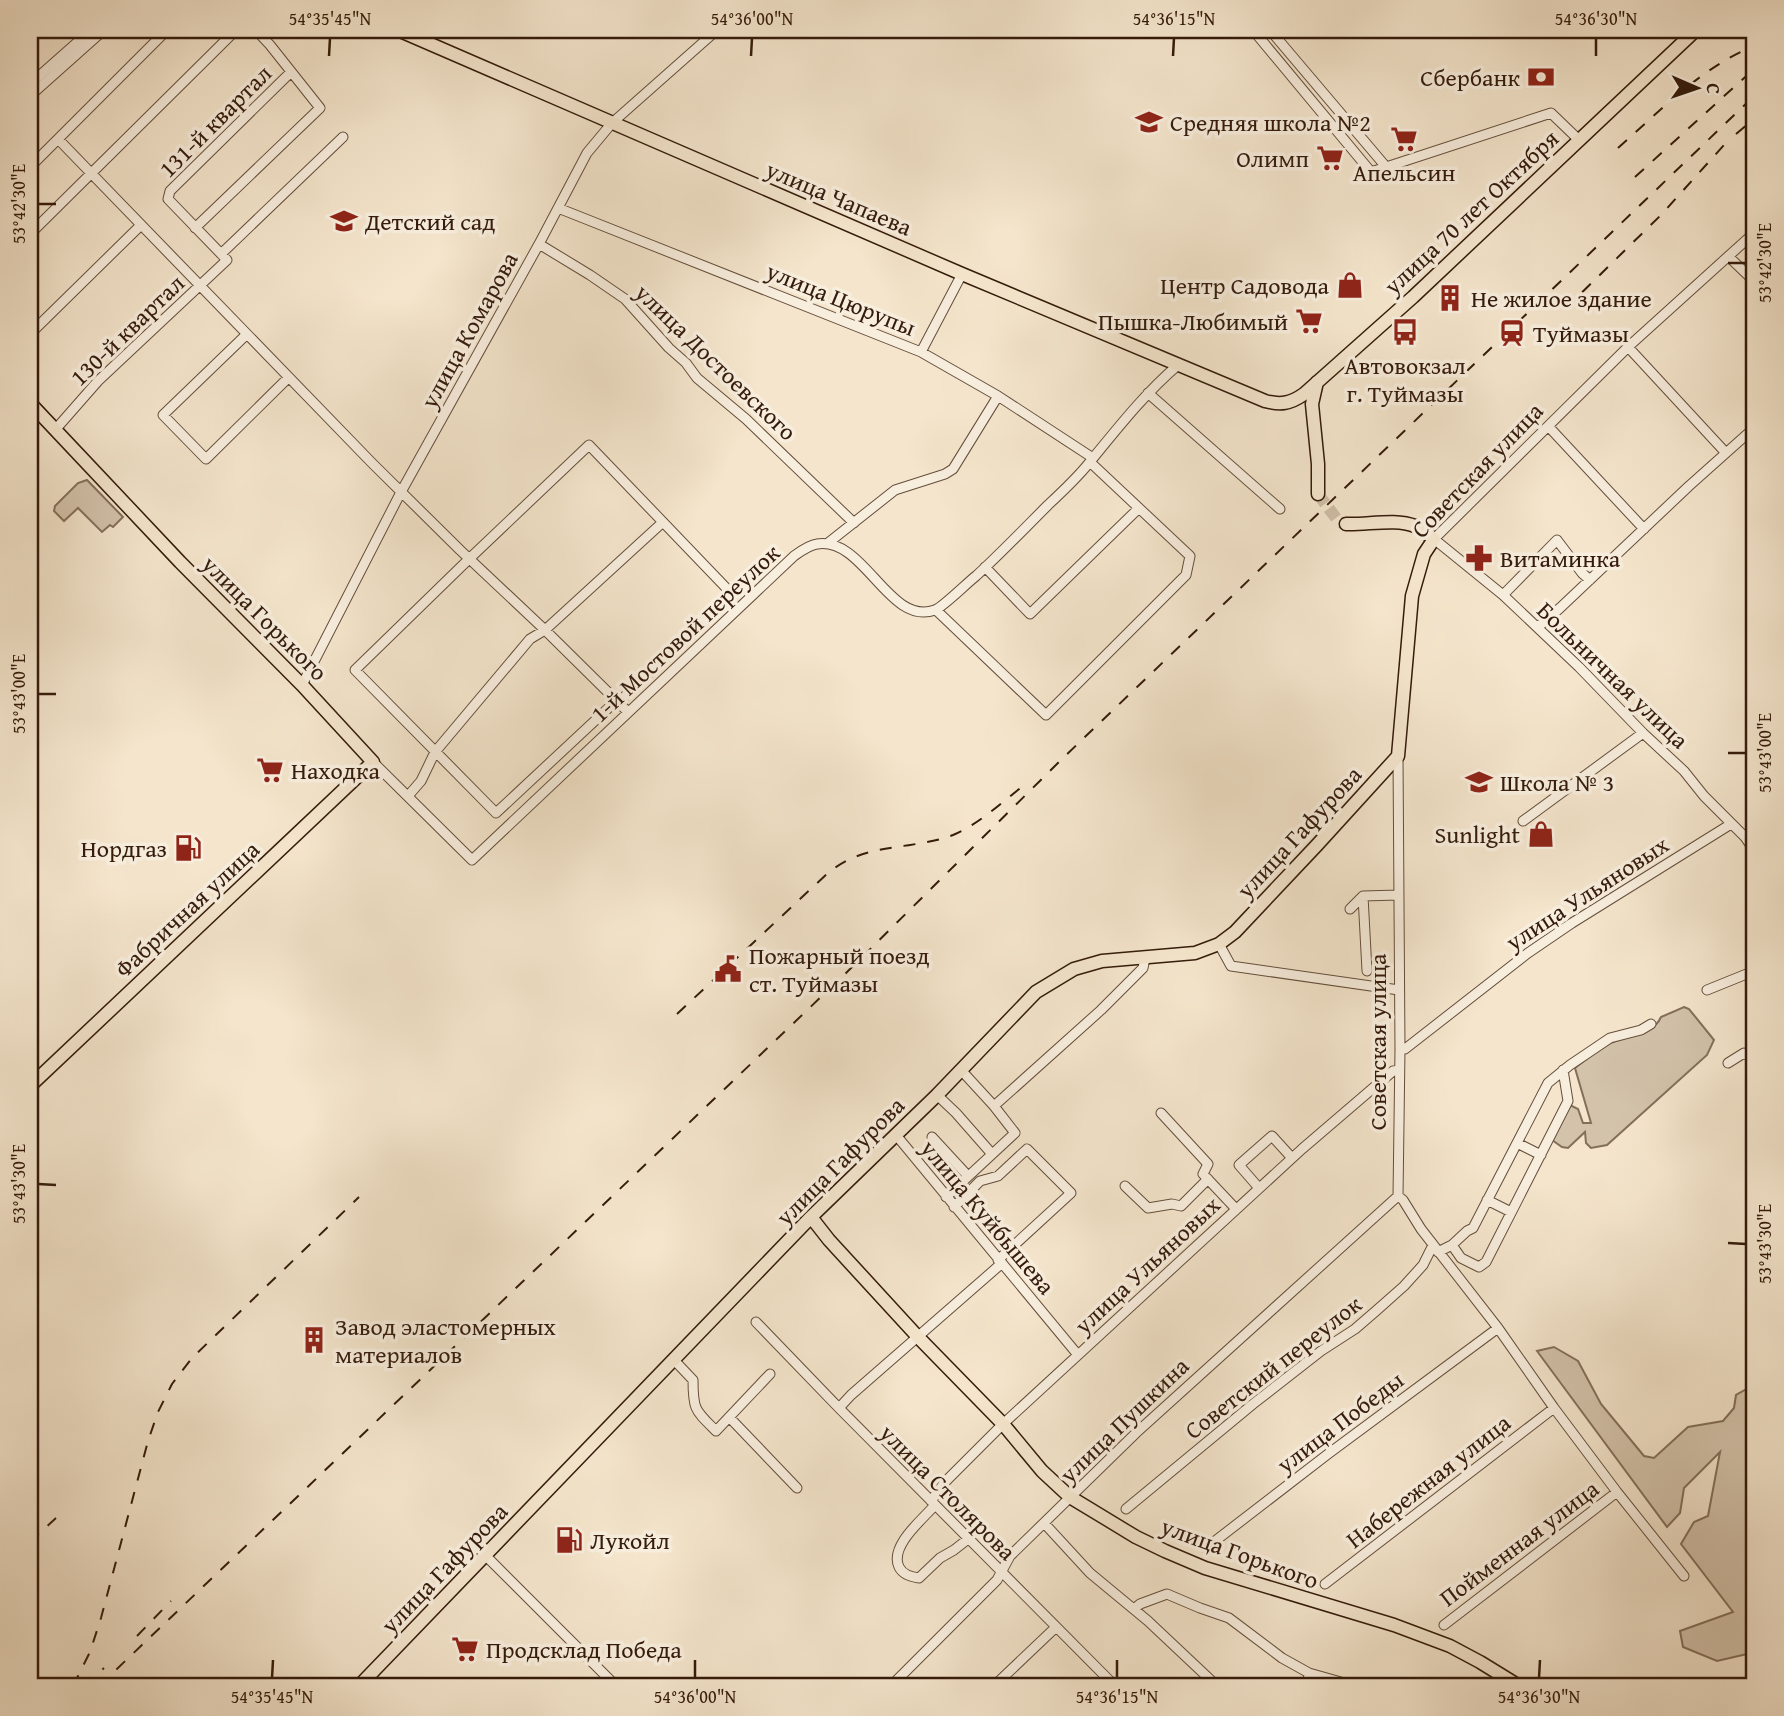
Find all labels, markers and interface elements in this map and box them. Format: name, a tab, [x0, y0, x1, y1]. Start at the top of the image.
text: 54°35'45"N	[289, 5, 372, 32]
text: 54°36'00"N	[711, 5, 794, 32]
text: 54°36'15"N	[1133, 5, 1216, 32]
text: 54°36'30"N	[1555, 5, 1638, 32]
north arrow	[1662, 52, 1732, 122]
street label: 131-й квартал	[151, 57, 279, 185]
place label: Сбербанк	[1420, 60, 1520, 95]
bank icon: Сбербанк	[1526, 62, 1556, 92]
text: С	[1700, 83, 1728, 95]
place label: Средняя школа №2	[1170, 105, 1371, 140]
school or university icon: Средняя школа №2	[1134, 107, 1164, 137]
street label: улица 70 лет Октября	[1375, 121, 1566, 303]
supermarket icon: Апельсин	[1389, 124, 1419, 154]
place label: Олимп	[1236, 141, 1309, 176]
supermarket icon: Олимп	[1315, 143, 1345, 173]
street label: улица Чапаева	[760, 151, 918, 245]
place label: Апельсин	[1353, 155, 1455, 190]
text: 53°42'30"E	[5, 164, 32, 244]
place label: Детский сад	[364, 204, 495, 239]
school or university icon: Детский сад	[329, 206, 359, 236]
text: 53°42'30"E	[1751, 223, 1778, 303]
street label: улица Комарова	[411, 245, 527, 415]
street label: улица Цюрупы	[760, 253, 921, 345]
street label: 130-й квартал	[62, 266, 192, 394]
place label: Центр Садовода	[1160, 268, 1330, 303]
shop icon: Центр Садовода	[1335, 270, 1365, 300]
street label: улица Достоевского	[627, 275, 805, 449]
place label: Не жилое здание	[1471, 281, 1652, 316]
building icon: Не жилое здание	[1435, 283, 1465, 313]
place label: Пышка-Любимый	[1098, 304, 1288, 339]
supermarket icon: Пышка-Любимый	[1294, 306, 1324, 336]
place label: Туймазы	[1533, 316, 1629, 351]
bus stop icon: Автовокзал г. Туймазы	[1390, 317, 1420, 347]
station icon: Туймазы	[1497, 318, 1527, 348]
place label: Автовокзал г. Туймазы	[1344, 348, 1466, 411]
street label: Советская улица	[1403, 394, 1551, 546]
street label: 1-й Мостовой переулок	[582, 535, 788, 730]
place label: Витаминка	[1500, 541, 1621, 576]
pharmacy icon: Витаминка	[1464, 543, 1494, 573]
street label: улица Горького	[193, 546, 336, 689]
street label: Больничная улица	[1529, 593, 1697, 757]
text: 53°43'00"E	[5, 654, 32, 734]
text: 53°43'00"E	[1751, 713, 1778, 793]
place label: Находка	[291, 753, 380, 788]
supermarket icon: Находка	[255, 755, 285, 785]
street label: улица Гафурова	[1228, 758, 1370, 907]
place label: Школа № 3	[1500, 765, 1614, 800]
school or university icon: Школа № 3	[1464, 767, 1494, 797]
place label: Sunlight	[1434, 817, 1521, 852]
shop icon: Sunlight	[1526, 819, 1556, 849]
street label: улица Ульяновых	[1498, 827, 1676, 959]
place label: Нордгаз	[81, 831, 167, 866]
street label: Фабричная улица	[107, 832, 268, 986]
fuel station icon: Нордгаз	[173, 833, 203, 863]
place label: Пожарный поезд ст. Туймазы	[749, 938, 929, 1001]
street label: Советская улица	[1360, 953, 1395, 1130]
public building icon: Пожарный поезд ст. Туймазы	[713, 954, 743, 984]
street label: улица Гафурова	[767, 1088, 913, 1234]
street label: улица Куйбышева	[912, 1131, 1064, 1303]
text: 53°43'30"E	[5, 1144, 32, 1224]
street label: улица Ульяновых	[1065, 1187, 1228, 1343]
text: 53°43'30"E	[1751, 1204, 1778, 1284]
street label: Советский переулок	[1177, 1286, 1369, 1447]
place label: Завод эластомерных материалов	[335, 1309, 557, 1372]
building icon: Завод эластомерных материалов	[299, 1325, 329, 1355]
street label: улица Пушкина	[1051, 1349, 1197, 1492]
street label: улица Победы	[1268, 1362, 1411, 1482]
street label: Набережная улица	[1338, 1405, 1518, 1556]
street label: улица Столярова	[871, 1415, 1025, 1569]
street label: Пойменная улица	[1432, 1471, 1607, 1615]
street label: улица Гафурова	[372, 1494, 516, 1642]
street label: улица Горького	[1155, 1508, 1324, 1598]
place label: Лукойл	[590, 1523, 670, 1558]
fuel station icon: Лукойл	[554, 1525, 584, 1555]
place label: Продсклад Победа	[486, 1632, 682, 1667]
supermarket icon: Продсклад Победа	[450, 1634, 480, 1664]
text: 54°35'45"N	[231, 1683, 314, 1710]
text: 54°36'00"N	[654, 1683, 737, 1710]
text: 54°36'15"N	[1076, 1683, 1159, 1710]
text: 54°36'30"N	[1498, 1683, 1581, 1710]

